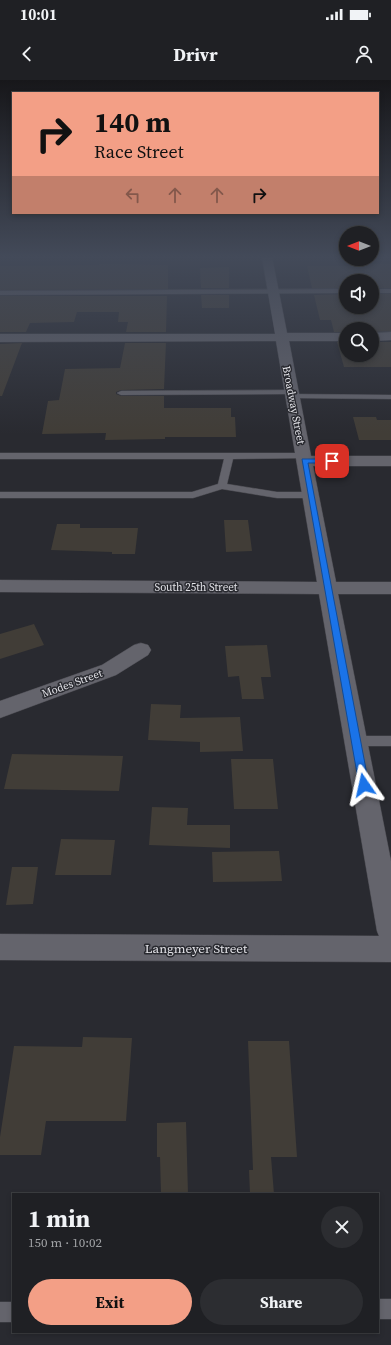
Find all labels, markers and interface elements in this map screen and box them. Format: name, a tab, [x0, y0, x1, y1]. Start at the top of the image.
text: 10:01	[20, 4, 57, 25]
text: Drivr	[173, 42, 218, 67]
icon: back	[16, 43, 38, 65]
icon: person	[353, 43, 375, 65]
text: 140 m	[94, 103, 171, 141]
icon: right	[28, 108, 80, 160]
text: Race Street	[94, 139, 184, 164]
icon: left	[122, 184, 144, 206]
icon: ahead	[164, 184, 186, 206]
icon: ahead	[206, 184, 228, 206]
icon: right	[248, 184, 270, 206]
north arrow	[339, 226, 379, 266]
map controls	[339, 226, 379, 362]
button: sound	[339, 274, 379, 314]
button: search	[339, 322, 379, 362]
street label: Broadway Street	[279, 365, 309, 446]
pin	[315, 444, 349, 478]
icon: arrive	[321, 450, 343, 472]
street label: South 25th Street	[155, 580, 238, 595]
street label: Modes Street	[40, 665, 105, 701]
position arrow	[343, 764, 385, 806]
street label: Langmeyer Street	[145, 940, 248, 957]
text: 1 min	[28, 1202, 90, 1235]
button: close	[321, 1206, 363, 1248]
text: 150 m · 10:02	[28, 1234, 102, 1251]
button: Exit	[28, 1279, 192, 1325]
button: Share	[200, 1279, 363, 1325]

